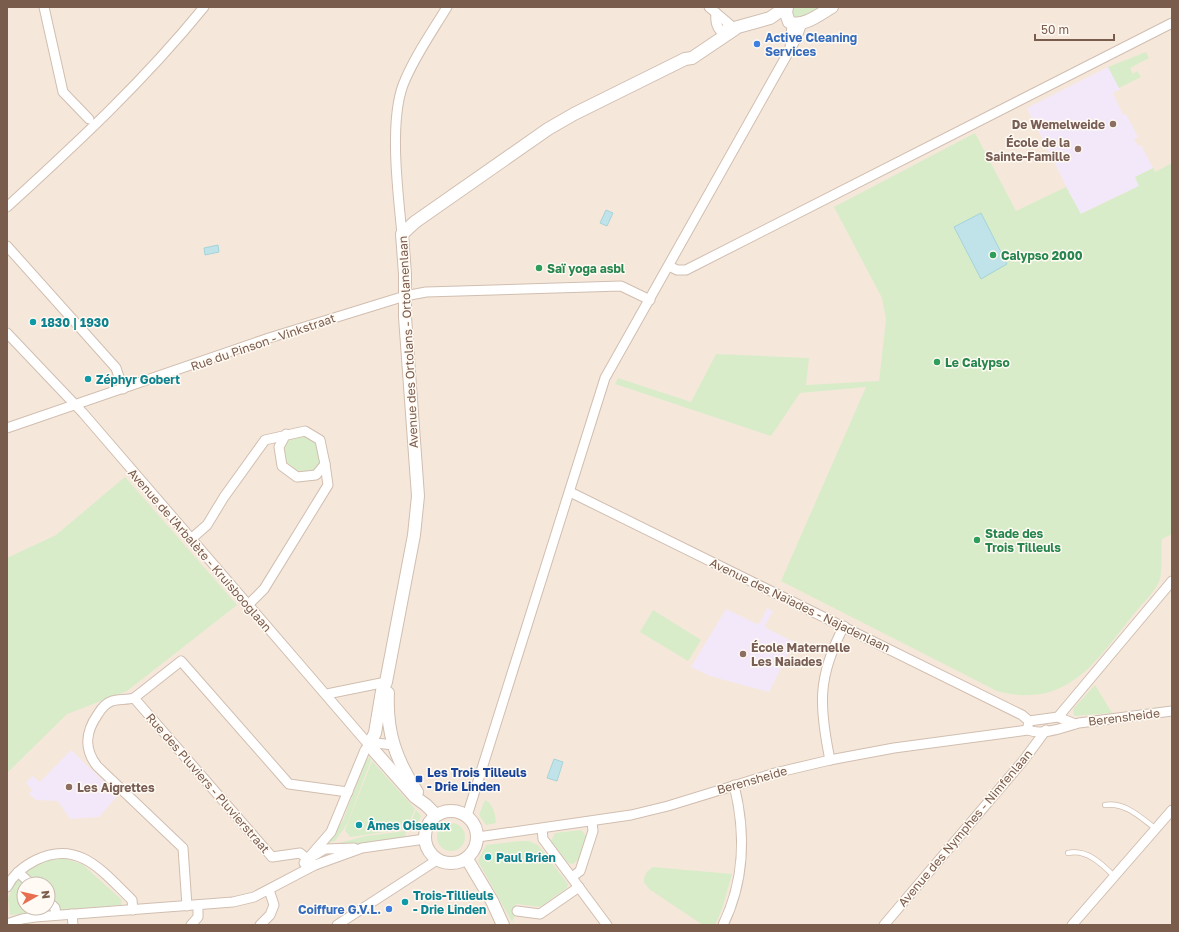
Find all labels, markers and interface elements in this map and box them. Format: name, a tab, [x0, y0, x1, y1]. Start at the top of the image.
scale bar	[1035, 16, 1114, 42]
text: 50 m	[1041, 22, 1069, 37]
place label: Active Cleaning Services	[765, 30, 857, 59]
marker: Active Cleaning Services	[752, 39, 762, 49]
place label: De Wemelweide	[1012, 117, 1105, 132]
marker: De Wemelweide	[1108, 119, 1118, 129]
place label: École de la Sainte-Famille	[985, 135, 1070, 164]
marker: École de la Sainte-Famille	[1073, 144, 1083, 154]
street label: Avenue des Ortolans - Ortolanenlaan	[395, 235, 421, 449]
place label: Calypso 2000	[1001, 248, 1083, 263]
marker: Calypso 2000	[988, 250, 998, 260]
place label: Saï yoga asbl	[547, 261, 625, 276]
marker: Saï yoga asbl	[534, 263, 544, 273]
street label: Rue du Pinson - Vinkstraat	[189, 310, 338, 374]
place label: 1830 | 1930	[41, 315, 109, 330]
marker: 1830 | 1930	[28, 317, 38, 327]
place label: Le Calypso	[945, 355, 1010, 370]
marker: Le Calypso	[932, 357, 942, 367]
place label: Zéphyr Gobert	[96, 372, 180, 387]
marker: Zéphyr Gobert	[83, 374, 93, 384]
street label: Avenue de l'Arbalète - Kruisbooglaan	[125, 465, 275, 635]
place label: Stade des Trois Tilleuls	[985, 526, 1061, 555]
marker: Stade des Trois Tilleuls	[972, 535, 982, 545]
street label: Avenue des Naïades - Najadenlaan	[707, 555, 893, 655]
place label: École Maternelle Les Naiades	[751, 640, 850, 669]
marker: École Maternelle Les Naiades	[738, 649, 748, 659]
street label: Berensheide	[1087, 705, 1161, 729]
street label: Rue des Pluviers - Pluvierstraat	[143, 710, 273, 856]
street label: Avenue des Nymphes - Nimfenlaan	[895, 746, 1035, 910]
street label: Berensheide	[715, 763, 789, 797]
place label: Les Trois Tilleuls - Drie Linden	[427, 765, 527, 794]
marker: Les Trois Tilleuls - Drie Linden	[414, 774, 424, 784]
place label: Les Aigrettes	[77, 780, 155, 795]
marker: Les Aigrettes	[64, 782, 74, 792]
place label: Âmes Oiseaux	[367, 818, 450, 833]
marker: Âmes Oiseaux	[354, 820, 364, 830]
place label: Paul Brien	[496, 850, 556, 865]
marker: Paul Brien	[483, 852, 493, 862]
north arrow	[16, 876, 56, 916]
place label: Trois-Tillieuls - Drie Linden	[413, 888, 494, 917]
text: N	[39, 889, 53, 900]
marker: Trois-Tillieuls - Drie Linden	[400, 897, 410, 907]
place label: Coiffure G.V.L.	[298, 902, 381, 917]
marker: Coiffure G.V.L.	[384, 904, 394, 914]

